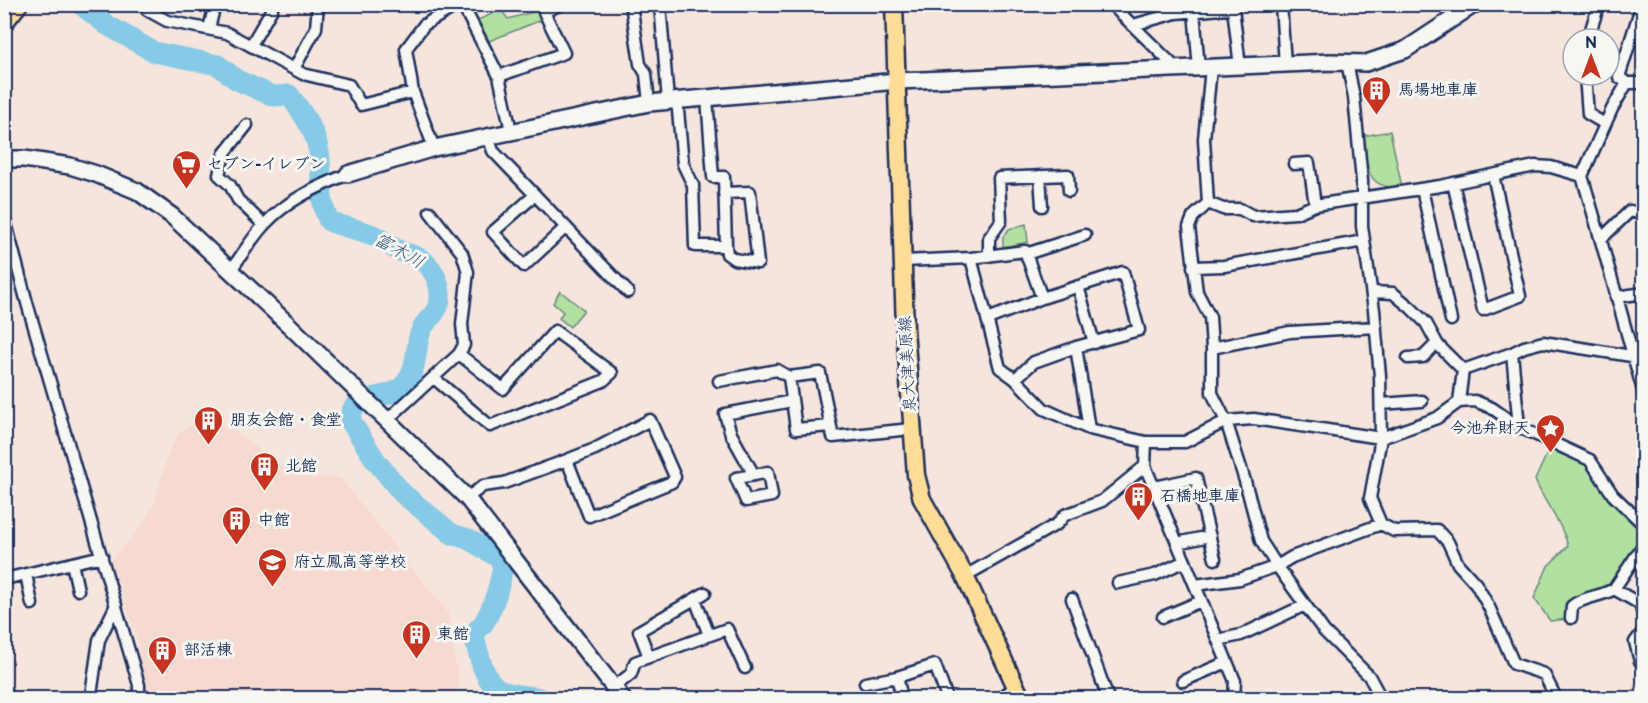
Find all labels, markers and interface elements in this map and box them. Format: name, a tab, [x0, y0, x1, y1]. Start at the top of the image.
north arrow	[1561, 27, 1621, 87]
text: N	[1585, 34, 1597, 53]
building icon: 馬場地車庫	[1361, 74, 1393, 116]
place label: 馬場地車庫	[1398, 81, 1478, 100]
supermarket icon: セブン-イレブン	[170, 148, 202, 190]
place label: セブン-イレブン	[207, 155, 326, 174]
water label: 富木川	[370, 229, 428, 273]
street label: 泉大津美原線	[896, 316, 920, 412]
building icon: 朋友会館・食堂	[193, 404, 225, 446]
place label: 朋友会館・食堂	[230, 411, 342, 430]
place icon: 今池弁財天	[1535, 412, 1567, 454]
place label: 今池弁財天	[1450, 419, 1530, 438]
building icon: 北館	[248, 450, 280, 492]
place label: 北館	[285, 457, 317, 476]
building icon: 石橋地車庫	[1123, 480, 1155, 522]
place label: 石橋地車庫	[1160, 487, 1240, 506]
building icon: 中館	[221, 504, 253, 546]
place label: 中館	[258, 511, 290, 530]
school or university icon: 府立鳳高等学校	[257, 546, 289, 588]
place label: 府立鳳高等学校	[294, 553, 406, 572]
building icon: 東館	[400, 618, 432, 660]
place label: 東館	[437, 625, 469, 644]
building icon: 部活棟	[147, 634, 179, 676]
place label: 部活棟	[184, 641, 233, 660]

